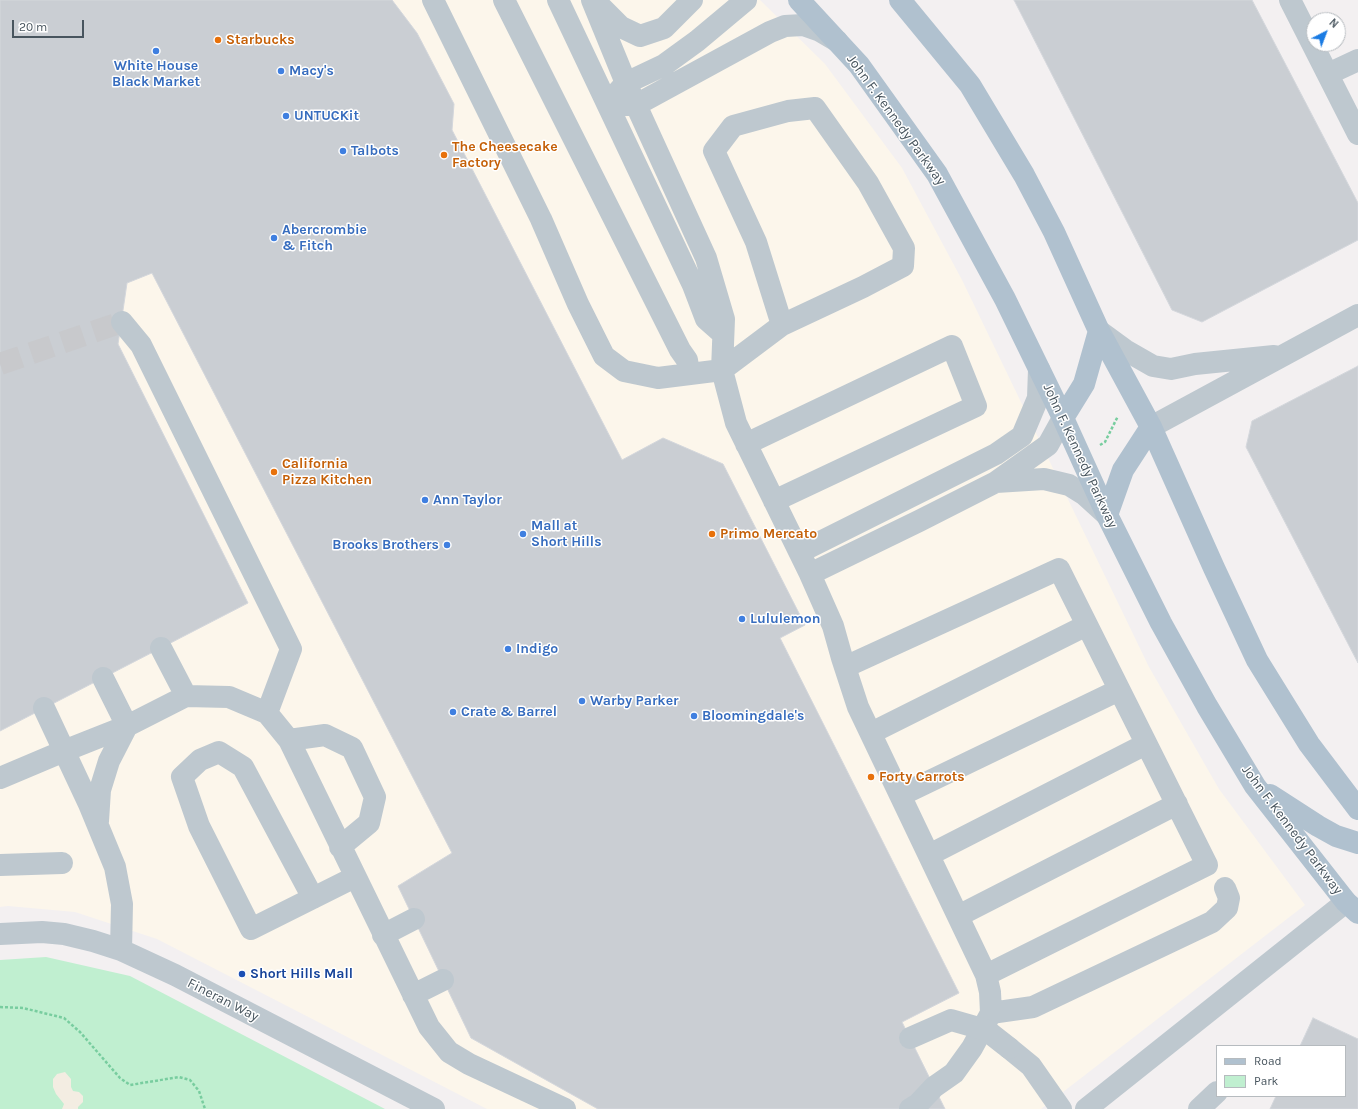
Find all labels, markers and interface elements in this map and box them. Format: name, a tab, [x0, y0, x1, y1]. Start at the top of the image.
scale bar	[14, 12, 86, 38]
north arrow	[1306, 12, 1346, 52]
text: N	[1326, 16, 1341, 31]
text: 20 m	[19, 20, 47, 34]
place label: Starbucks	[226, 32, 295, 48]
marker: Starbucks	[213, 35, 223, 45]
marker: White House Black Market	[151, 46, 161, 56]
street label: John F. Kennedy Parkway	[843, 51, 949, 189]
place label: White House Black Market	[112, 58, 200, 90]
place label: Macy's	[289, 63, 334, 79]
marker: Macy's	[276, 66, 286, 76]
place label: UNTUCKit	[294, 108, 359, 124]
marker: UNTUCKit	[281, 111, 291, 121]
place label: The Cheesecake Factory	[452, 139, 558, 172]
place label: Talbots	[351, 143, 399, 159]
marker: Talbots	[338, 146, 348, 156]
marker: The Cheesecake Factory	[439, 150, 449, 160]
place label: Abercrombie & Fitch	[282, 222, 367, 254]
marker: Abercrombie & Fitch	[269, 233, 279, 243]
street label: John F. Kennedy Parkway	[1039, 381, 1121, 531]
place label: California Pizza Kitchen	[282, 456, 372, 488]
marker: California Pizza Kitchen	[269, 467, 279, 477]
place label: Ann Taylor	[433, 492, 502, 508]
marker: Ann Taylor	[420, 495, 430, 505]
place label: Mall at Short Hills	[531, 518, 602, 550]
place label: Primo Mercato	[720, 526, 817, 542]
marker: Mall at Short Hills	[518, 529, 528, 539]
marker: Primo Mercato	[707, 529, 717, 539]
place label: Brooks Brothers	[332, 537, 439, 553]
marker: Brooks Brothers	[442, 540, 452, 550]
place label: Lululemon	[750, 611, 820, 627]
marker: Lululemon	[737, 614, 747, 624]
place label: Indigo	[516, 641, 558, 657]
marker: Indigo	[503, 644, 513, 654]
place label: Warby Parker	[590, 693, 679, 709]
marker: Warby Parker	[577, 696, 587, 706]
place label: Crate & Barrel	[461, 704, 557, 720]
marker: Crate & Barrel	[448, 707, 458, 717]
place label: Bloomingdale's	[702, 708, 804, 724]
marker: Bloomingdale's	[689, 711, 699, 721]
street label: John F. Kennedy Parkway	[1238, 762, 1346, 898]
place label: Forty Carrots	[879, 769, 965, 785]
marker: Forty Carrots	[866, 772, 876, 782]
place label: Short Hills Mall	[250, 966, 353, 982]
marker: Short Hills Mall	[237, 969, 247, 979]
street label: Fineran Way	[184, 975, 262, 1025]
legend	[1216, 1045, 1346, 1097]
text: Road	[1254, 1054, 1282, 1068]
text: Park	[1254, 1074, 1278, 1088]

